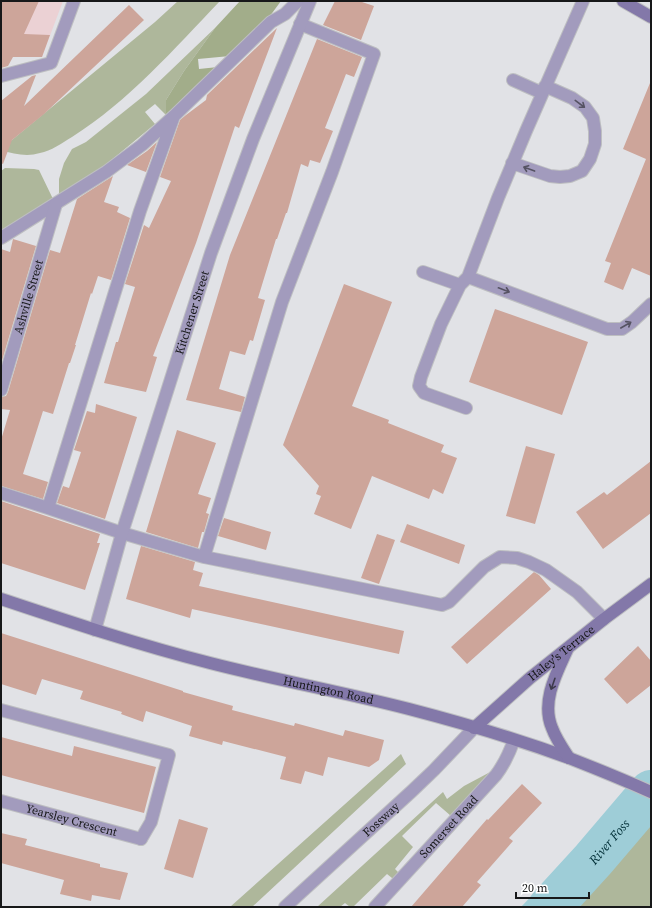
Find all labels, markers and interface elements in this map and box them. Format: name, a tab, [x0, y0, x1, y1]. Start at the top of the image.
one-way arrow	[574, 100, 585, 108]
one-way arrow	[523, 165, 536, 172]
street label: Ashville Street	[10, 258, 47, 336]
street label: Kitchener Street	[171, 269, 213, 356]
one-way arrow	[498, 287, 510, 295]
one-way arrow	[620, 321, 632, 329]
street label: Haley's Terrace	[524, 621, 598, 685]
street label: Huntington Road	[282, 672, 375, 708]
one-way arrow	[548, 678, 556, 690]
street label: Somerset Road	[416, 792, 482, 862]
street label: Fossway	[359, 798, 403, 840]
street label: Yearsley Crescent	[24, 800, 119, 840]
water label: River Foss	[584, 815, 633, 868]
scale bar	[516, 874, 589, 900]
text: 20 m	[522, 880, 548, 896]

